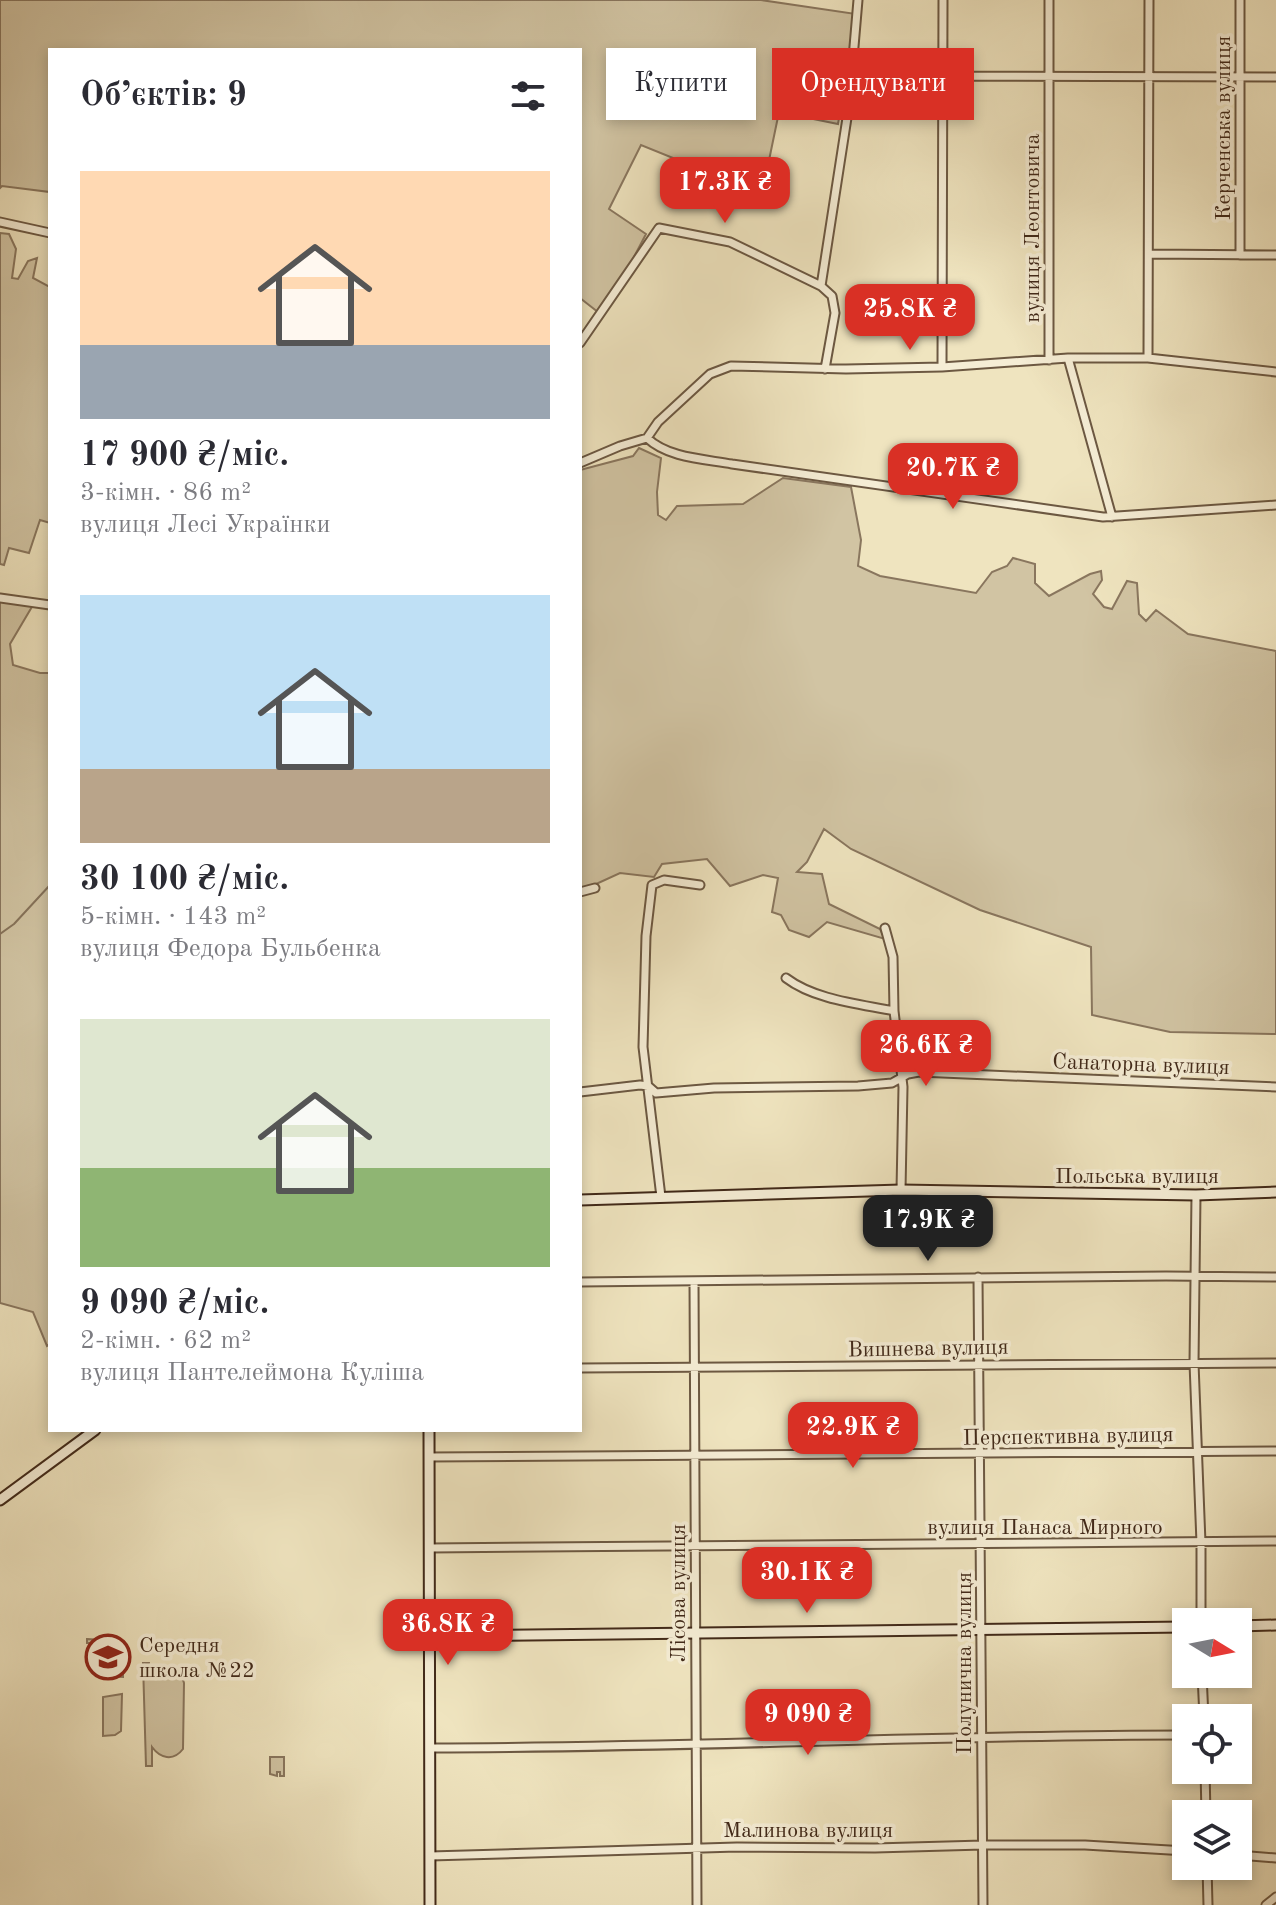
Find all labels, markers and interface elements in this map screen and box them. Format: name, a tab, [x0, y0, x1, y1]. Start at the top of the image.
street label: Керченська вулиця	[1213, 36, 1235, 220]
chip: Купити	[606, 48, 756, 120]
chip: Орендувати	[772, 48, 974, 120]
icon: filters	[506, 74, 550, 118]
text: Об’єктів: 9	[80, 79, 247, 113]
street label: вулиця Леонтовича	[1022, 133, 1044, 323]
pin: 17.3K ₴	[651, 157, 799, 225]
text: 17.3K ₴	[678, 170, 772, 196]
icon: home	[243, 223, 387, 367]
pin: 25.8K ₴	[836, 284, 984, 352]
text: 25.8K ₴	[863, 297, 957, 323]
text: 17 900 ₴/міс.	[80, 439, 289, 473]
pin: 20.7K ₴	[879, 443, 1027, 511]
text: 20.7K ₴	[906, 456, 1000, 482]
text: 3-кімн. · 86 m²	[80, 480, 251, 506]
text: вулиця Лесі Українки	[80, 512, 331, 538]
icon: home	[243, 647, 387, 791]
text: 30 100 ₴/міс.	[80, 863, 289, 897]
text: 5-кімн. · 143 m²	[80, 904, 266, 930]
text: вулиця Федора Бульбенка	[80, 936, 381, 962]
pin: 26.6K ₴	[852, 1020, 1000, 1088]
text: 26.6K ₴	[879, 1033, 973, 1059]
street label: Санаторна вулиця	[1052, 1051, 1230, 1079]
icon: home	[243, 1071, 387, 1215]
street label: Польська вулиця	[1055, 1166, 1219, 1188]
pin: 17.9K ₴	[854, 1195, 1002, 1263]
text: 17.9K ₴	[881, 1208, 975, 1234]
text: 9 090 ₴/міс.	[80, 1287, 269, 1321]
text: 2-кімн. · 62 m²	[80, 1328, 251, 1354]
street label: Вишнева вулиця	[847, 1337, 1009, 1361]
text: вулиця Пантелеймона Куліша	[80, 1360, 424, 1386]
pin: 22.9K ₴	[779, 1402, 927, 1470]
text: 22.9K ₴	[806, 1415, 900, 1441]
street label: Перспективна вулиця	[962, 1424, 1174, 1450]
street label: вулиця Панаса Мирного	[927, 1517, 1163, 1539]
street label: Лісова вулиця	[668, 1524, 690, 1662]
pin: 30.1K ₴	[733, 1547, 881, 1615]
text: 30.1K ₴	[760, 1560, 854, 1586]
street label: Полунична вулиця	[954, 1572, 976, 1754]
pin: 36.8K ₴	[374, 1599, 522, 1667]
north arrow	[1172, 1608, 1252, 1688]
map controls	[1172, 1608, 1252, 1880]
text: 36.8K ₴	[401, 1612, 495, 1638]
school or university icon: Середня школа №22	[84, 1633, 132, 1681]
place label: Середня школа №22	[139, 1635, 255, 1682]
pin: 9 090 ₴	[734, 1689, 882, 1757]
text: 9 090 ₴	[763, 1702, 853, 1728]
button: locate	[1172, 1704, 1252, 1784]
button: layers	[1172, 1800, 1252, 1880]
street label: Малинова вулиця	[723, 1820, 893, 1842]

